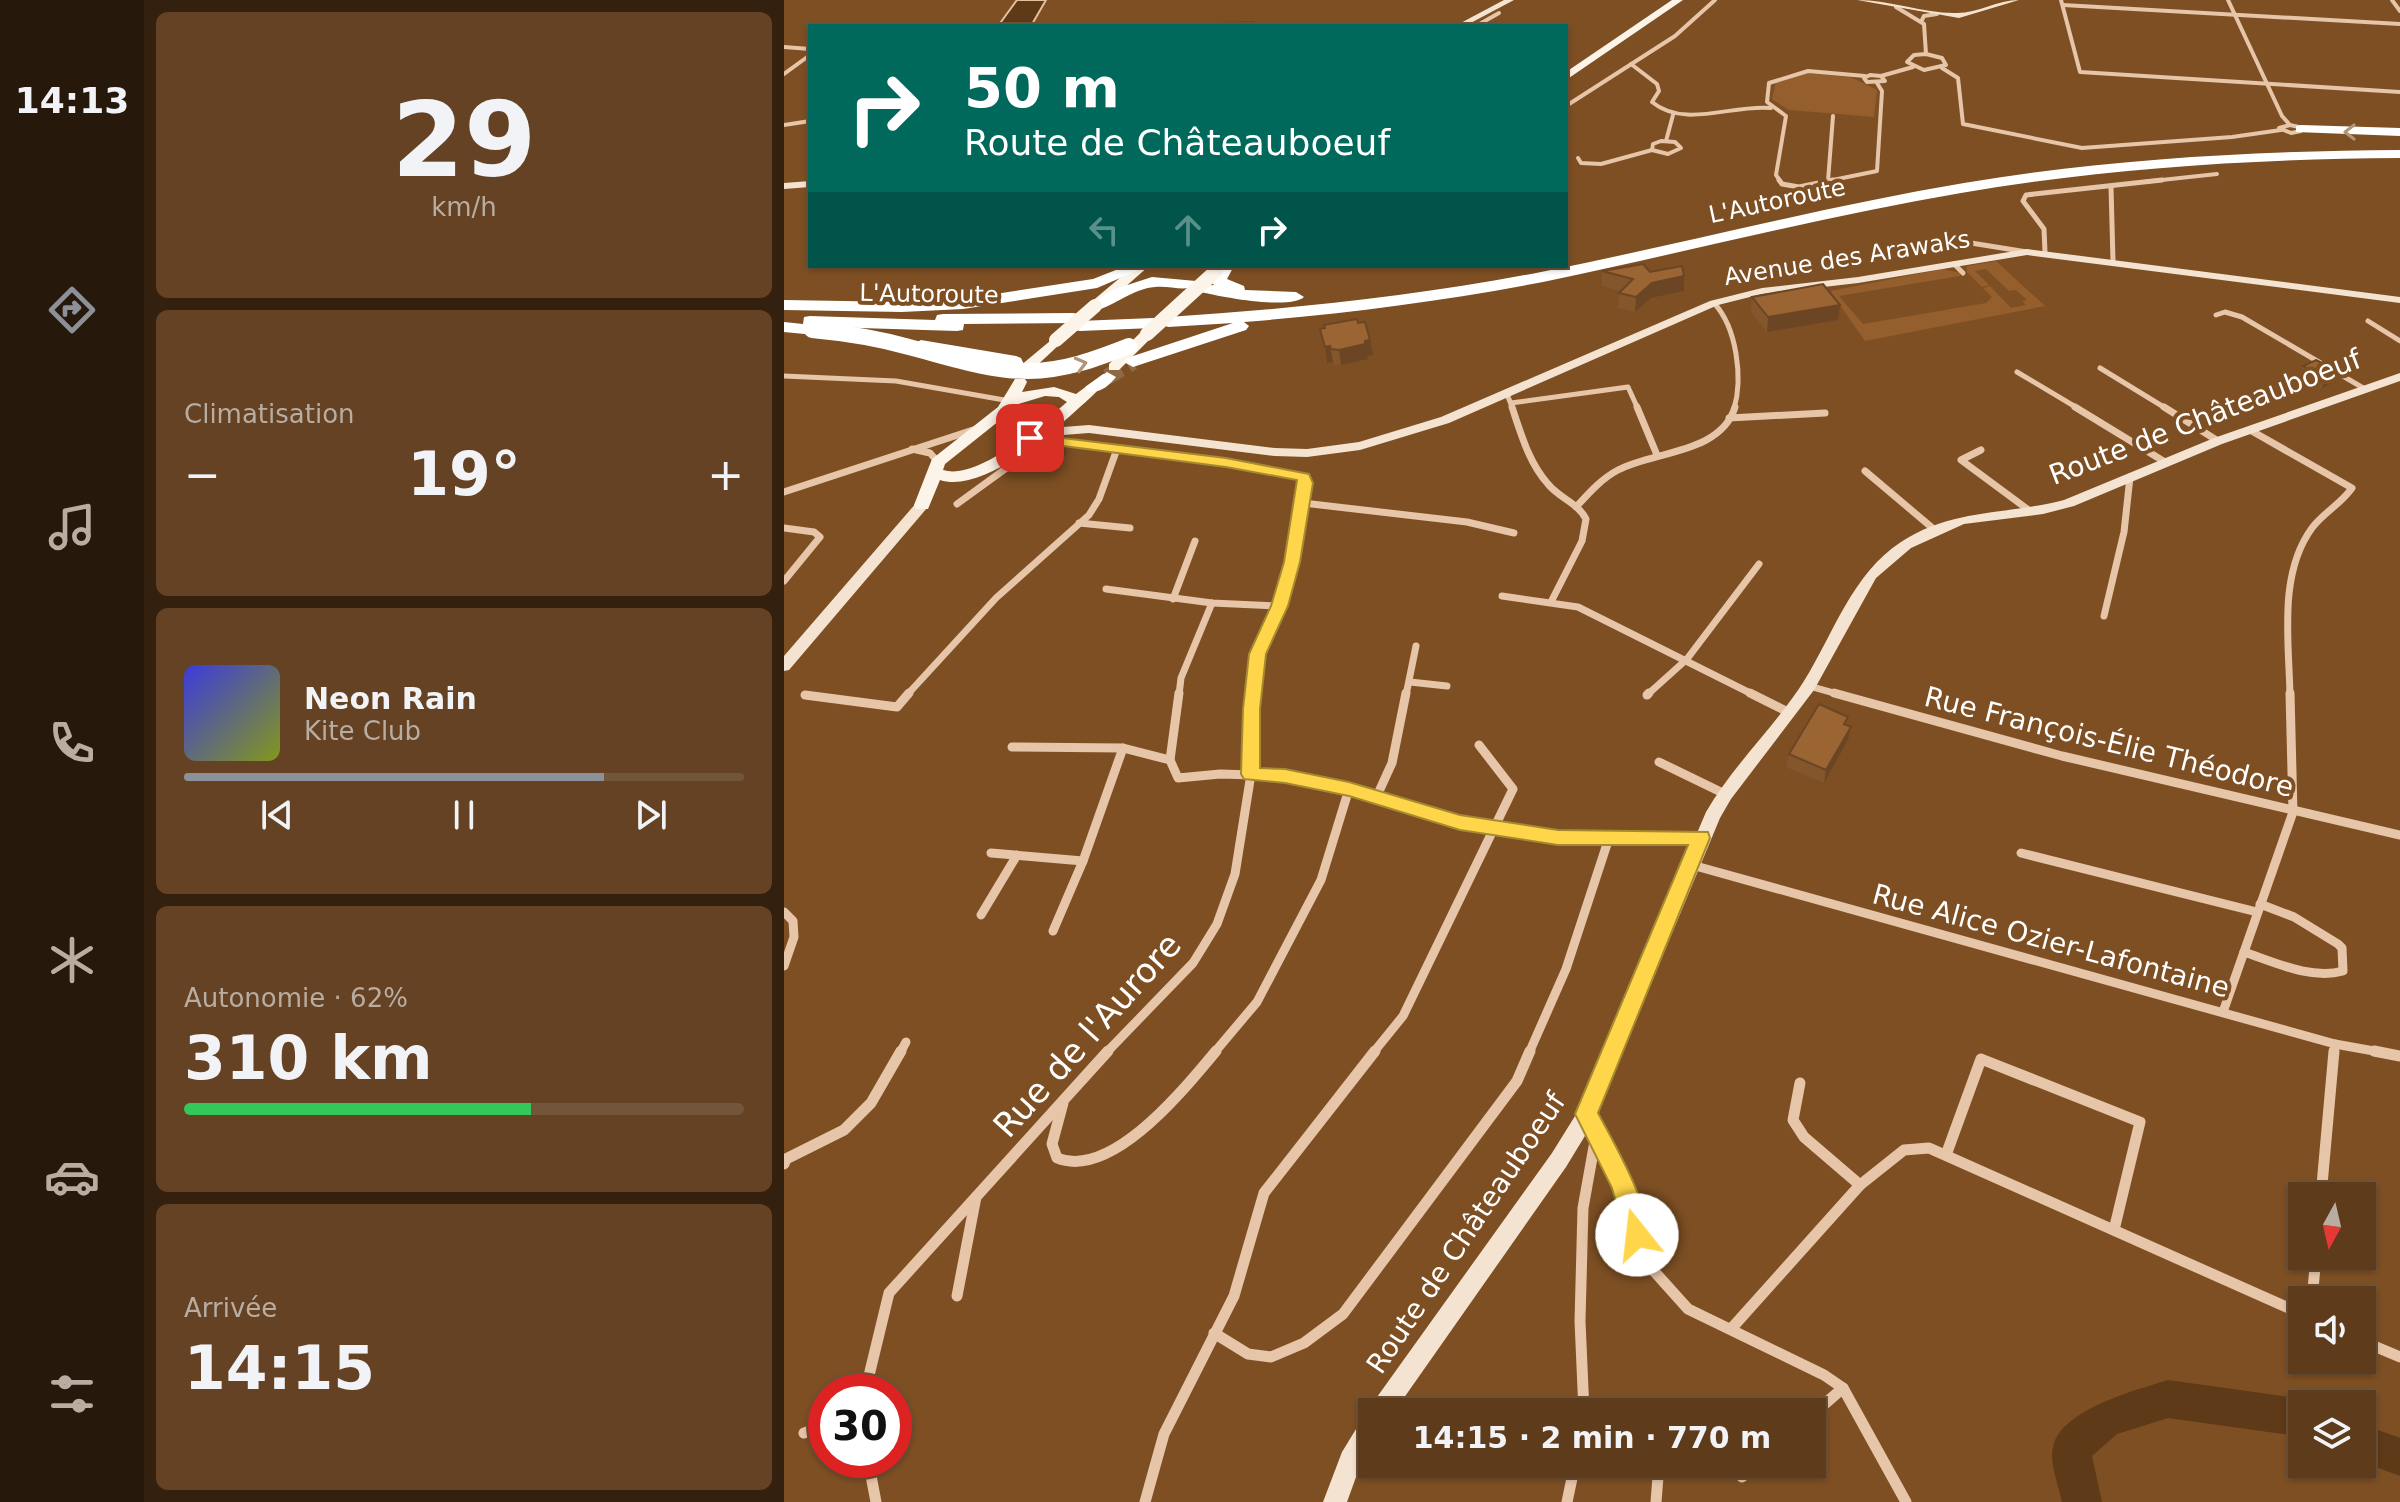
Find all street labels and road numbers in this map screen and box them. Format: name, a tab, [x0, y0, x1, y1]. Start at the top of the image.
street label: L'Autoroute	[1706, 173, 1848, 229]
street label: Avenue des Arawaks	[1722, 225, 1972, 291]
street label: L'Autoroute	[859, 279, 999, 309]
street label: Route de Châteauboeuf	[2044, 342, 2367, 492]
street label: Rue François-Élie Théodore	[1921, 679, 2297, 804]
street label: Rue Alice Ozier-Lafontaine	[1869, 877, 2233, 1005]
street label: Rue de l'Aurore	[985, 925, 1189, 1145]
street label: Route de Châteauboeuf	[1360, 1085, 1573, 1380]

